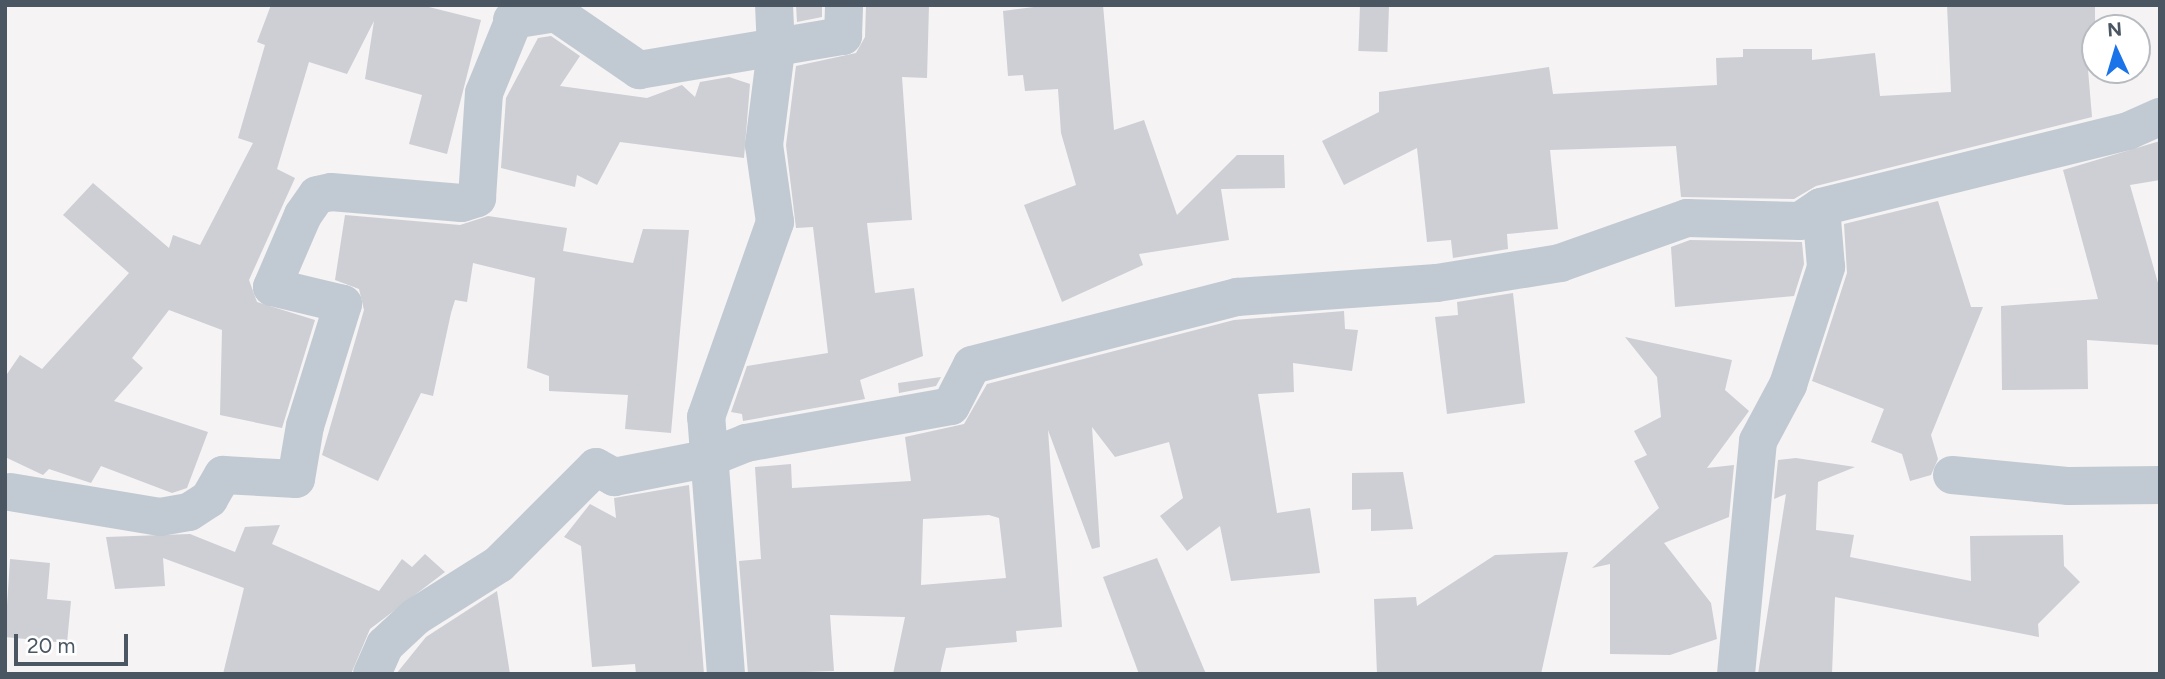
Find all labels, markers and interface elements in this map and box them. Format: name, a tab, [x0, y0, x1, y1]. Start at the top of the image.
north arrow	[2081, 14, 2151, 84]
text: N	[2107, 18, 2123, 42]
scale bar	[18, 620, 131, 664]
text: 20 m	[27, 633, 75, 658]

